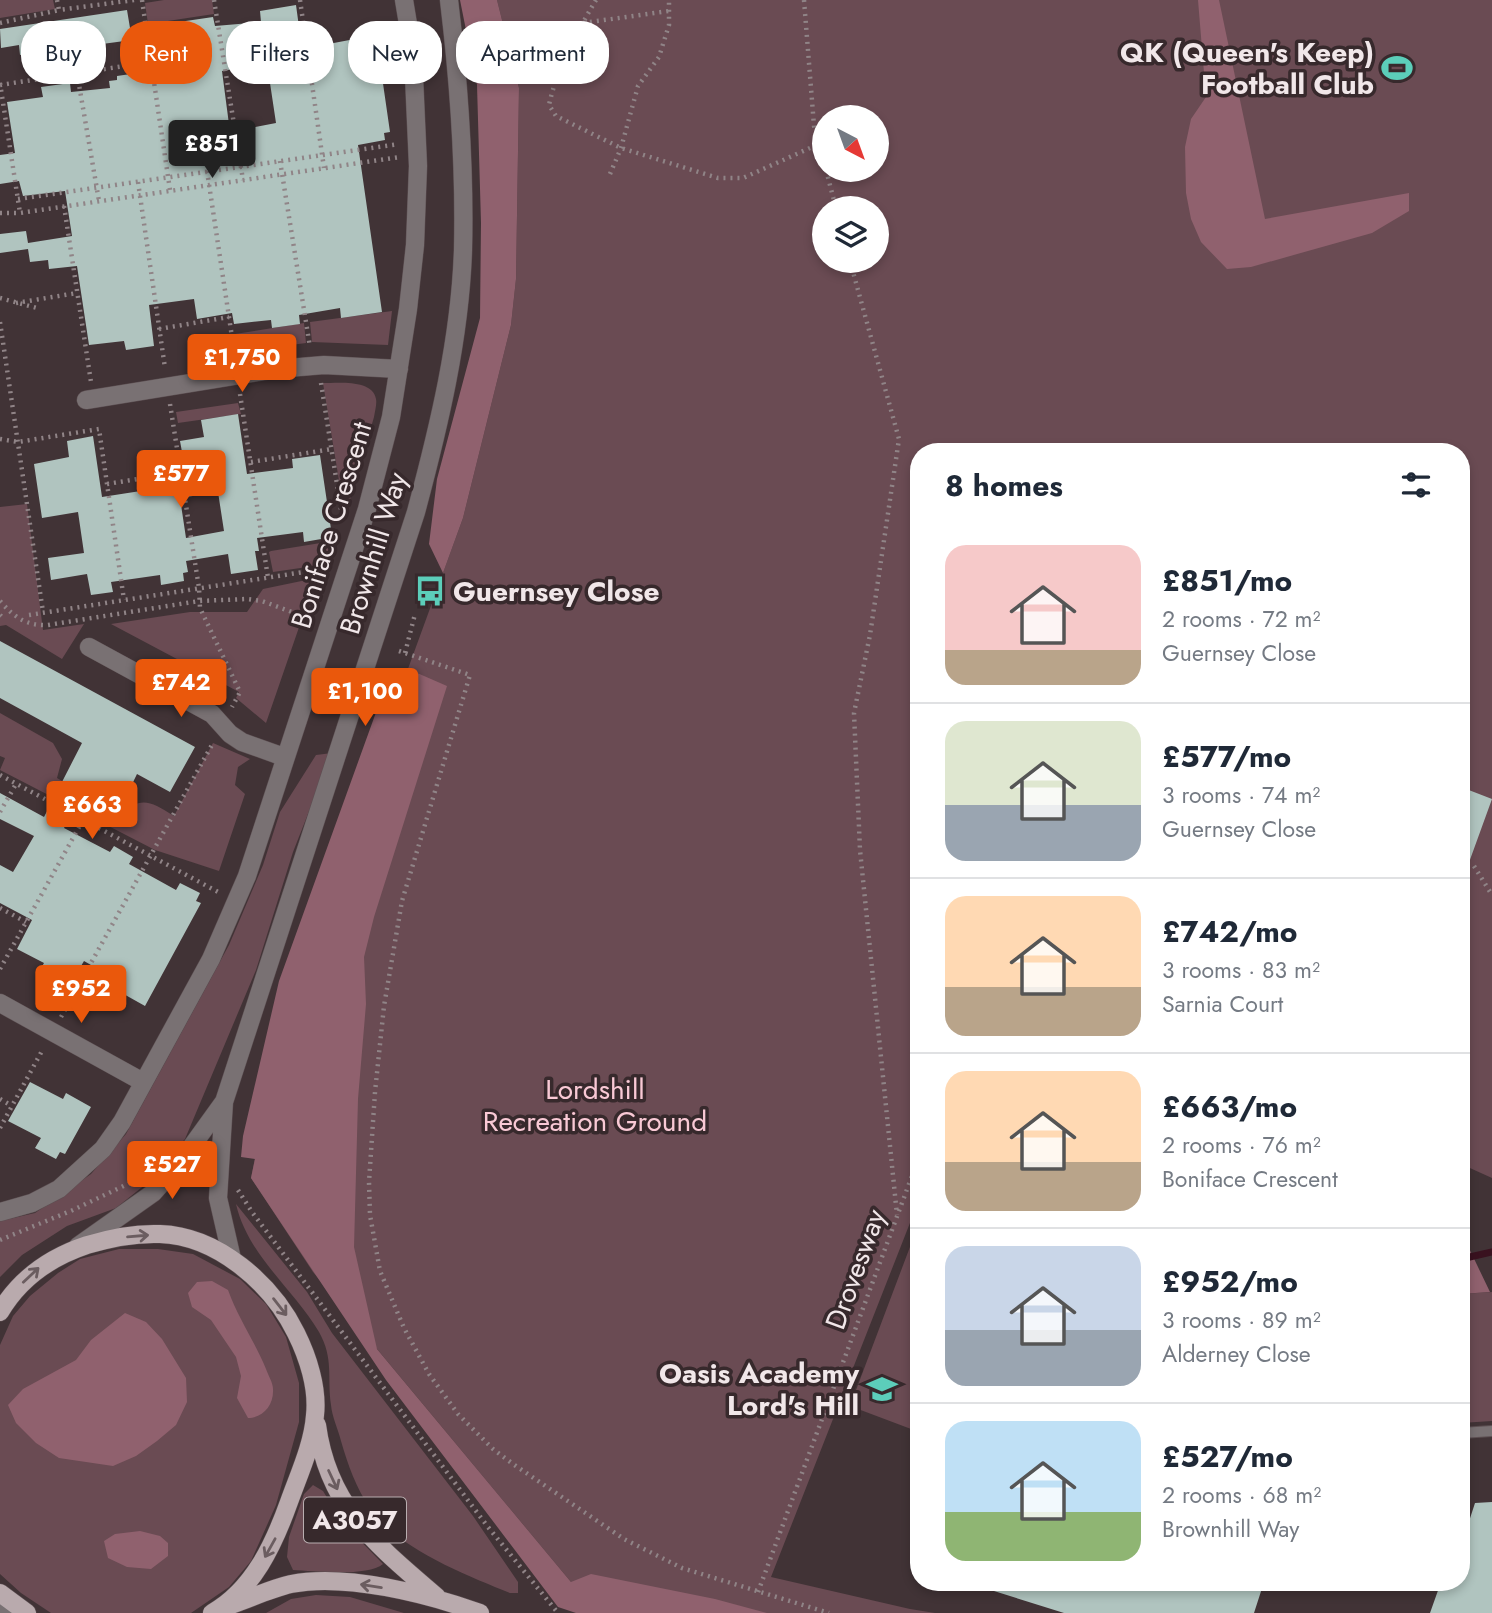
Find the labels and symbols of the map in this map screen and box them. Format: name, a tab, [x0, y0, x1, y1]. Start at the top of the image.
place label: QK (Queen's Keep) Football Club	[1120, 32, 1374, 105]
sports icon: QK (Queen's Keep) Football Club	[1380, 51, 1414, 85]
north arrow	[812, 105, 889, 182]
pin: £851	[171, 120, 253, 180]
pin: £1,750	[185, 334, 299, 394]
street label: Boniface Crescent	[281, 417, 382, 633]
pin: £577	[140, 450, 222, 510]
street label: Brownhill Way	[329, 467, 418, 639]
place label: Guernsey Close	[453, 571, 659, 612]
bus stop icon: Guernsey Close	[413, 574, 447, 608]
pin: £742	[140, 660, 222, 719]
pin: £1,100	[308, 668, 422, 728]
pin: £663	[51, 782, 133, 841]
pin: £952	[40, 965, 122, 1025]
park label: Lordshill Recreation Ground	[483, 1069, 707, 1142]
pin: £527	[131, 1142, 213, 1201]
street label: Drovesway	[815, 1203, 896, 1335]
one-way arrow	[126, 1229, 149, 1242]
one-way arrow	[22, 1267, 39, 1284]
one-way arrow	[273, 1298, 288, 1316]
place label: Oasis Academy Lord's Hill	[659, 1353, 859, 1426]
school or university icon: Oasis Academy Lord's Hill	[865, 1372, 899, 1406]
one-way arrow	[327, 1468, 340, 1490]
road number: A3057	[304, 1498, 406, 1542]
one-way arrow	[263, 1537, 276, 1558]
one-way arrow	[360, 1579, 383, 1592]

